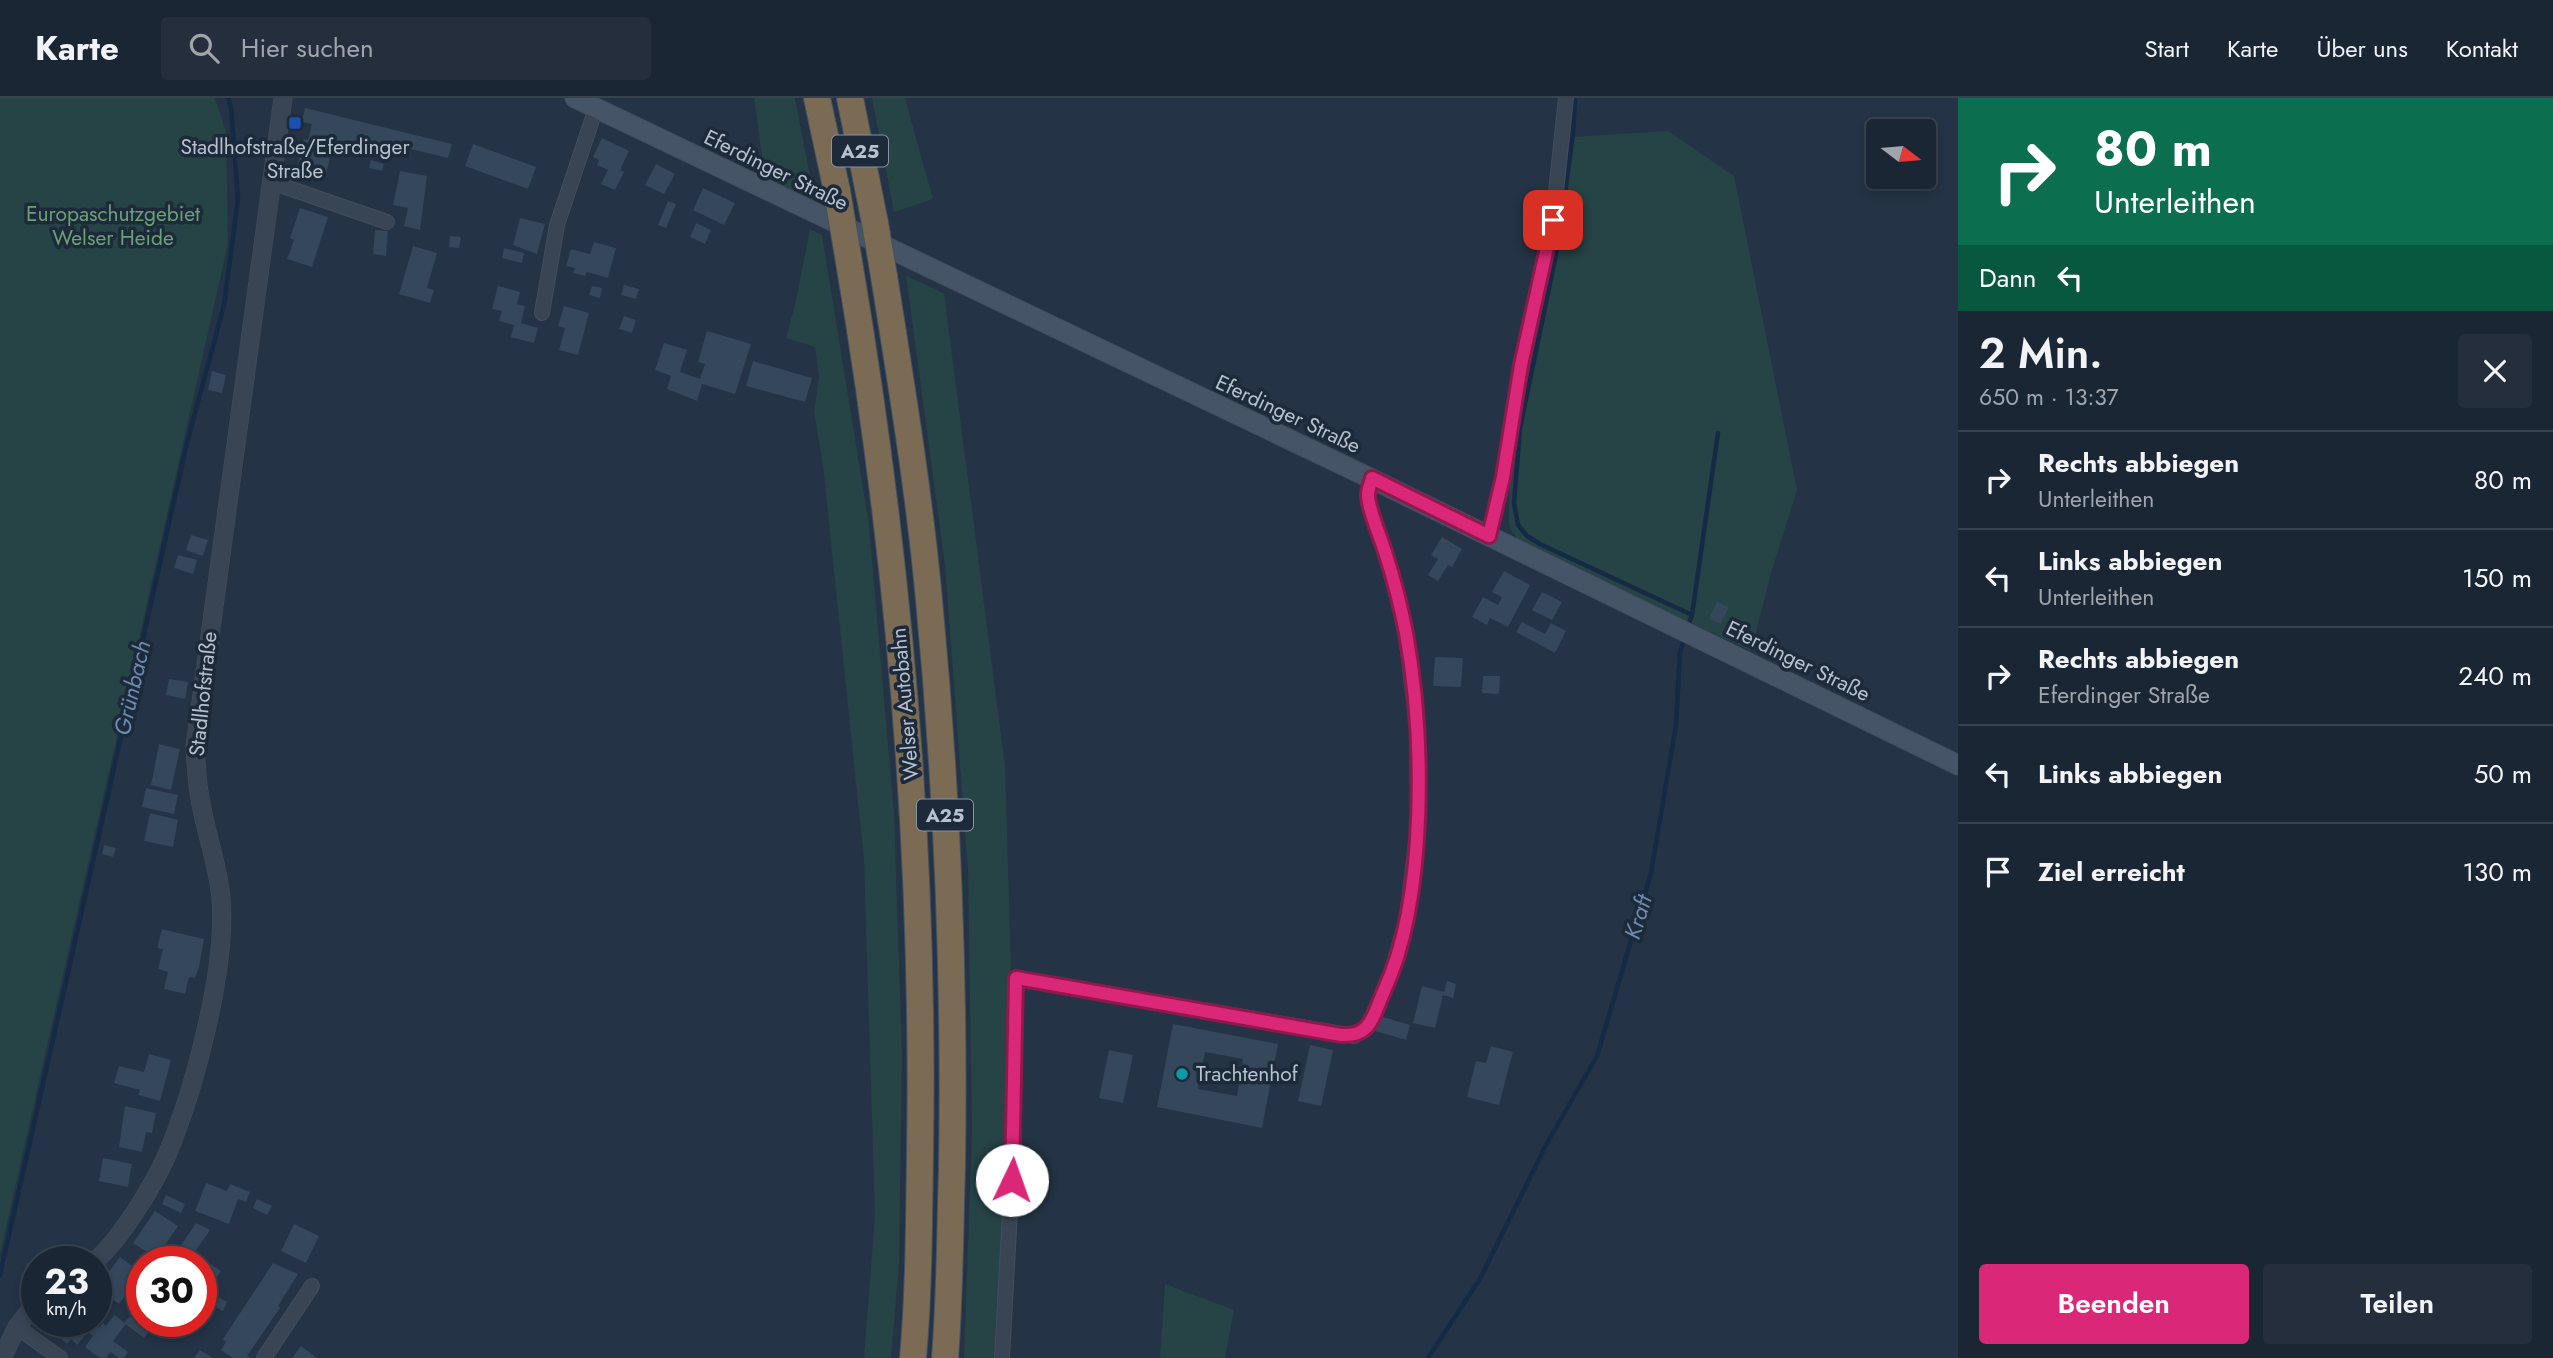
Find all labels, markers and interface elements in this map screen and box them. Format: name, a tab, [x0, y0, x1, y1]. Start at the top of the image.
search box	[161, 17, 651, 80]
text: Karte	[35, 25, 119, 72]
icon: search	[185, 29, 223, 67]
text: Hier suchen	[241, 29, 374, 67]
text: Start	[2145, 31, 2189, 66]
text: Karte	[2227, 31, 2278, 66]
text: Über uns	[2316, 31, 2408, 66]
text: Kontakt	[2446, 31, 2518, 66]
text: 80 m	[2094, 114, 2212, 184]
marker: Stadlhofstraße/Eferdinger Straße	[287, 115, 303, 131]
north arrow	[1866, 119, 1936, 189]
map controls	[1866, 119, 1936, 189]
street label: Eferdinger Straße	[699, 122, 853, 218]
icon: right	[1979, 126, 2070, 217]
place label: Stadlhofstraße/Eferdinger Straße	[180, 132, 410, 186]
road number: A25	[832, 136, 888, 166]
text: Unterleithen	[2094, 179, 2256, 225]
pin	[1523, 190, 1583, 250]
park label: Europaschutzgebiet Welser Heide	[26, 199, 200, 253]
icon: arrive	[1534, 201, 1572, 239]
text: Dann	[1979, 259, 2037, 297]
icon: left	[2051, 259, 2089, 297]
text: 2 Min.	[1979, 323, 2102, 384]
button: close	[2458, 334, 2532, 408]
street label: Eferdinger Straße	[1211, 367, 1366, 461]
text: 650 m · 13:37	[1979, 380, 2119, 414]
text: Rechts abbiegen	[2038, 444, 2239, 482]
icon: right	[1979, 461, 2017, 499]
text: 80 m	[2474, 461, 2532, 499]
text: Unterleithen	[2038, 482, 2154, 516]
text: Links abbiegen	[2038, 542, 2222, 580]
icon: left	[1979, 559, 2017, 597]
text: 150 m	[2462, 559, 2532, 597]
text: Unterleithen	[2038, 580, 2154, 614]
street label: Eferdinger Straße	[1721, 613, 1875, 709]
street label: Welser Autobahn	[883, 627, 927, 781]
street label: Stadlhofstraße	[182, 630, 224, 758]
water label: Grünbach	[105, 637, 159, 739]
text: Rechts abbiegen	[2038, 640, 2239, 678]
icon: right	[1979, 657, 2017, 695]
text: 240 m	[2458, 657, 2532, 695]
text: Eferdinger Straße	[2038, 678, 2210, 712]
icon: left	[1979, 755, 2017, 793]
text: Links abbiegen	[2038, 755, 2222, 793]
text: 50 m	[2474, 755, 2532, 793]
road number: A25	[917, 800, 973, 830]
icon: arrive	[1979, 853, 2017, 891]
text: Ziel erreicht	[2038, 853, 2185, 891]
text: 130 m	[2462, 853, 2532, 891]
water label: Kraft	[1615, 889, 1661, 943]
place label: Trachtenhof	[1196, 1059, 1299, 1089]
marker: Trachtenhof	[1174, 1066, 1190, 1082]
position arrow	[975, 1143, 1049, 1217]
speed limit sign: 30	[126, 1246, 217, 1337]
text: 23	[44, 1257, 89, 1307]
button: Beenden	[1979, 1264, 2249, 1344]
button: Teilen	[2263, 1264, 2532, 1344]
text: km/h	[46, 1296, 87, 1322]

